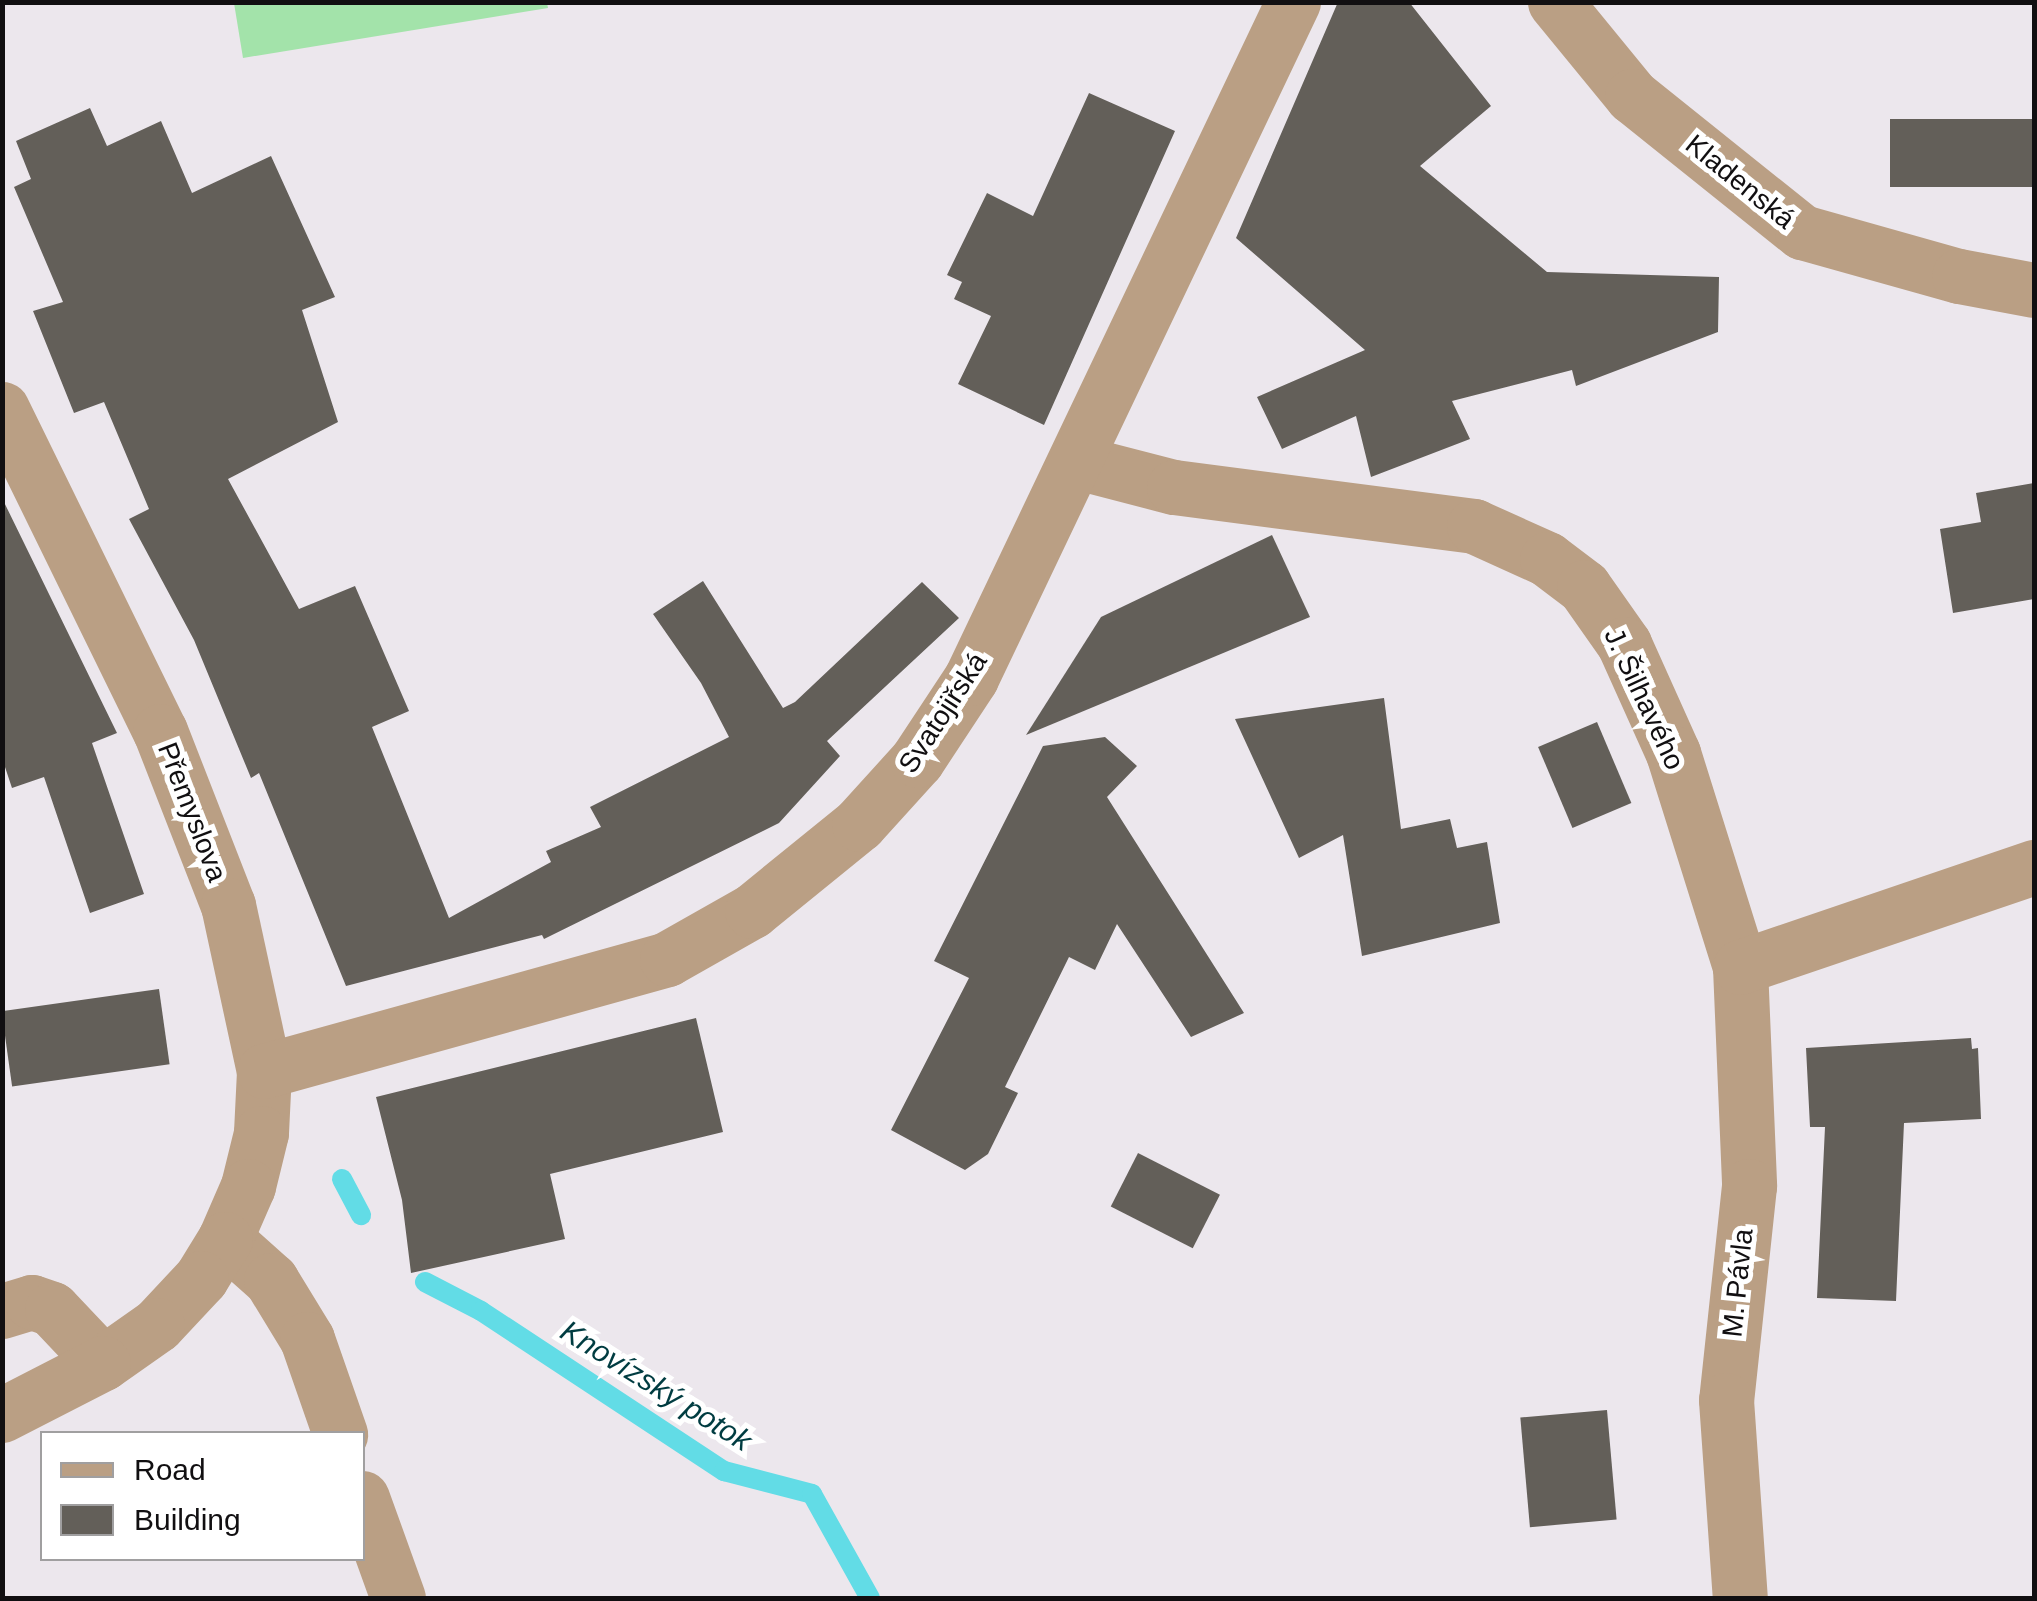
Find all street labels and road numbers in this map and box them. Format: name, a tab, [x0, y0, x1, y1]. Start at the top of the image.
street label: Kladenská	[1679, 128, 1801, 236]
street label: J. Šilhavého	[1597, 623, 1691, 775]
street label: Svatojiřská	[892, 646, 994, 780]
street label: Přemyslova	[150, 738, 234, 886]
street label: M. Pávla	[1716, 1227, 1760, 1339]

